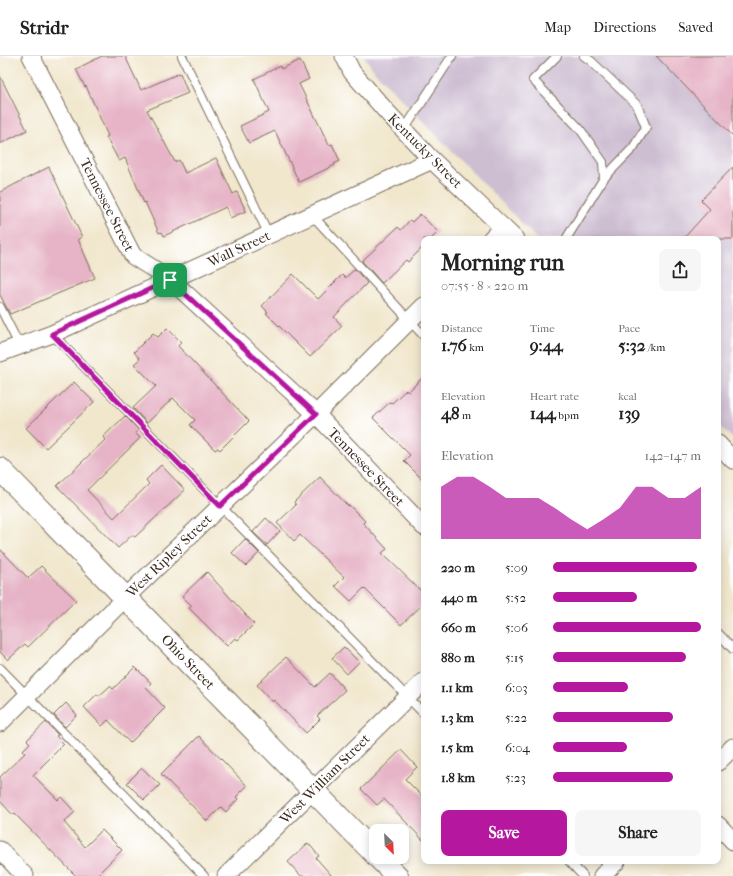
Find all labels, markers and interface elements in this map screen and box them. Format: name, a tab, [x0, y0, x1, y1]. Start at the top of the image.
text: Stridr	[20, 17, 69, 39]
text: Map	[544, 19, 571, 36]
text: Directions	[593, 19, 656, 36]
text: Saved	[678, 19, 713, 36]
street label: Kentucky Street	[384, 110, 466, 192]
street label: Tennessee Street	[76, 155, 138, 255]
street label: Wall Street	[204, 227, 273, 271]
button: share	[659, 249, 701, 291]
text: Morning run	[441, 250, 564, 276]
pin	[153, 263, 187, 297]
icon: arrive	[159, 269, 181, 291]
text: 07:55 · 8 × 220 m	[441, 278, 528, 293]
text: Distance	[441, 322, 482, 335]
text: Time	[530, 322, 555, 335]
text: Pace	[618, 322, 640, 335]
text: 1.76	[441, 335, 467, 355]
text: 9:44	[530, 335, 563, 355]
text: 5:32	[618, 335, 646, 355]
text: km	[467, 341, 484, 354]
text: /km	[646, 341, 665, 354]
text: Elevation	[441, 390, 485, 403]
text: Heart rate	[530, 390, 579, 403]
text: kcal	[618, 390, 637, 403]
text: 48	[441, 403, 460, 423]
text: 144	[530, 403, 556, 423]
text: 139	[618, 403, 640, 423]
text: m	[460, 409, 471, 422]
text: bpm	[556, 409, 579, 422]
street label: Tennessee Street	[324, 424, 408, 510]
text: Elevation	[441, 448, 494, 463]
text: 142–147 m	[645, 448, 701, 463]
street label: West Ripley Street	[122, 511, 215, 602]
text: 220 m	[441, 560, 475, 575]
text: 5:09	[505, 560, 528, 575]
text: 440 m	[441, 590, 477, 605]
text: 5:52	[505, 590, 526, 605]
text: 660 m	[441, 620, 476, 635]
text: 5:06	[505, 620, 528, 635]
street label: Ohio Street	[158, 631, 218, 693]
text: 880 m	[441, 650, 475, 665]
text: 5:15	[505, 650, 524, 665]
text: 1.1 km	[441, 680, 473, 695]
text: 6:03	[505, 680, 528, 695]
text: 1.3 km	[441, 710, 474, 725]
text: 5:22	[505, 710, 527, 725]
street label: West William Street	[276, 730, 374, 828]
text: 1.5 km	[441, 740, 474, 755]
text: 6:04	[505, 740, 530, 755]
text: 1.8 km	[441, 770, 475, 785]
text: 5:23	[505, 770, 526, 785]
button: Save	[441, 810, 567, 856]
button: Share	[575, 810, 701, 856]
north arrow	[369, 824, 409, 864]
map controls	[369, 824, 409, 864]

